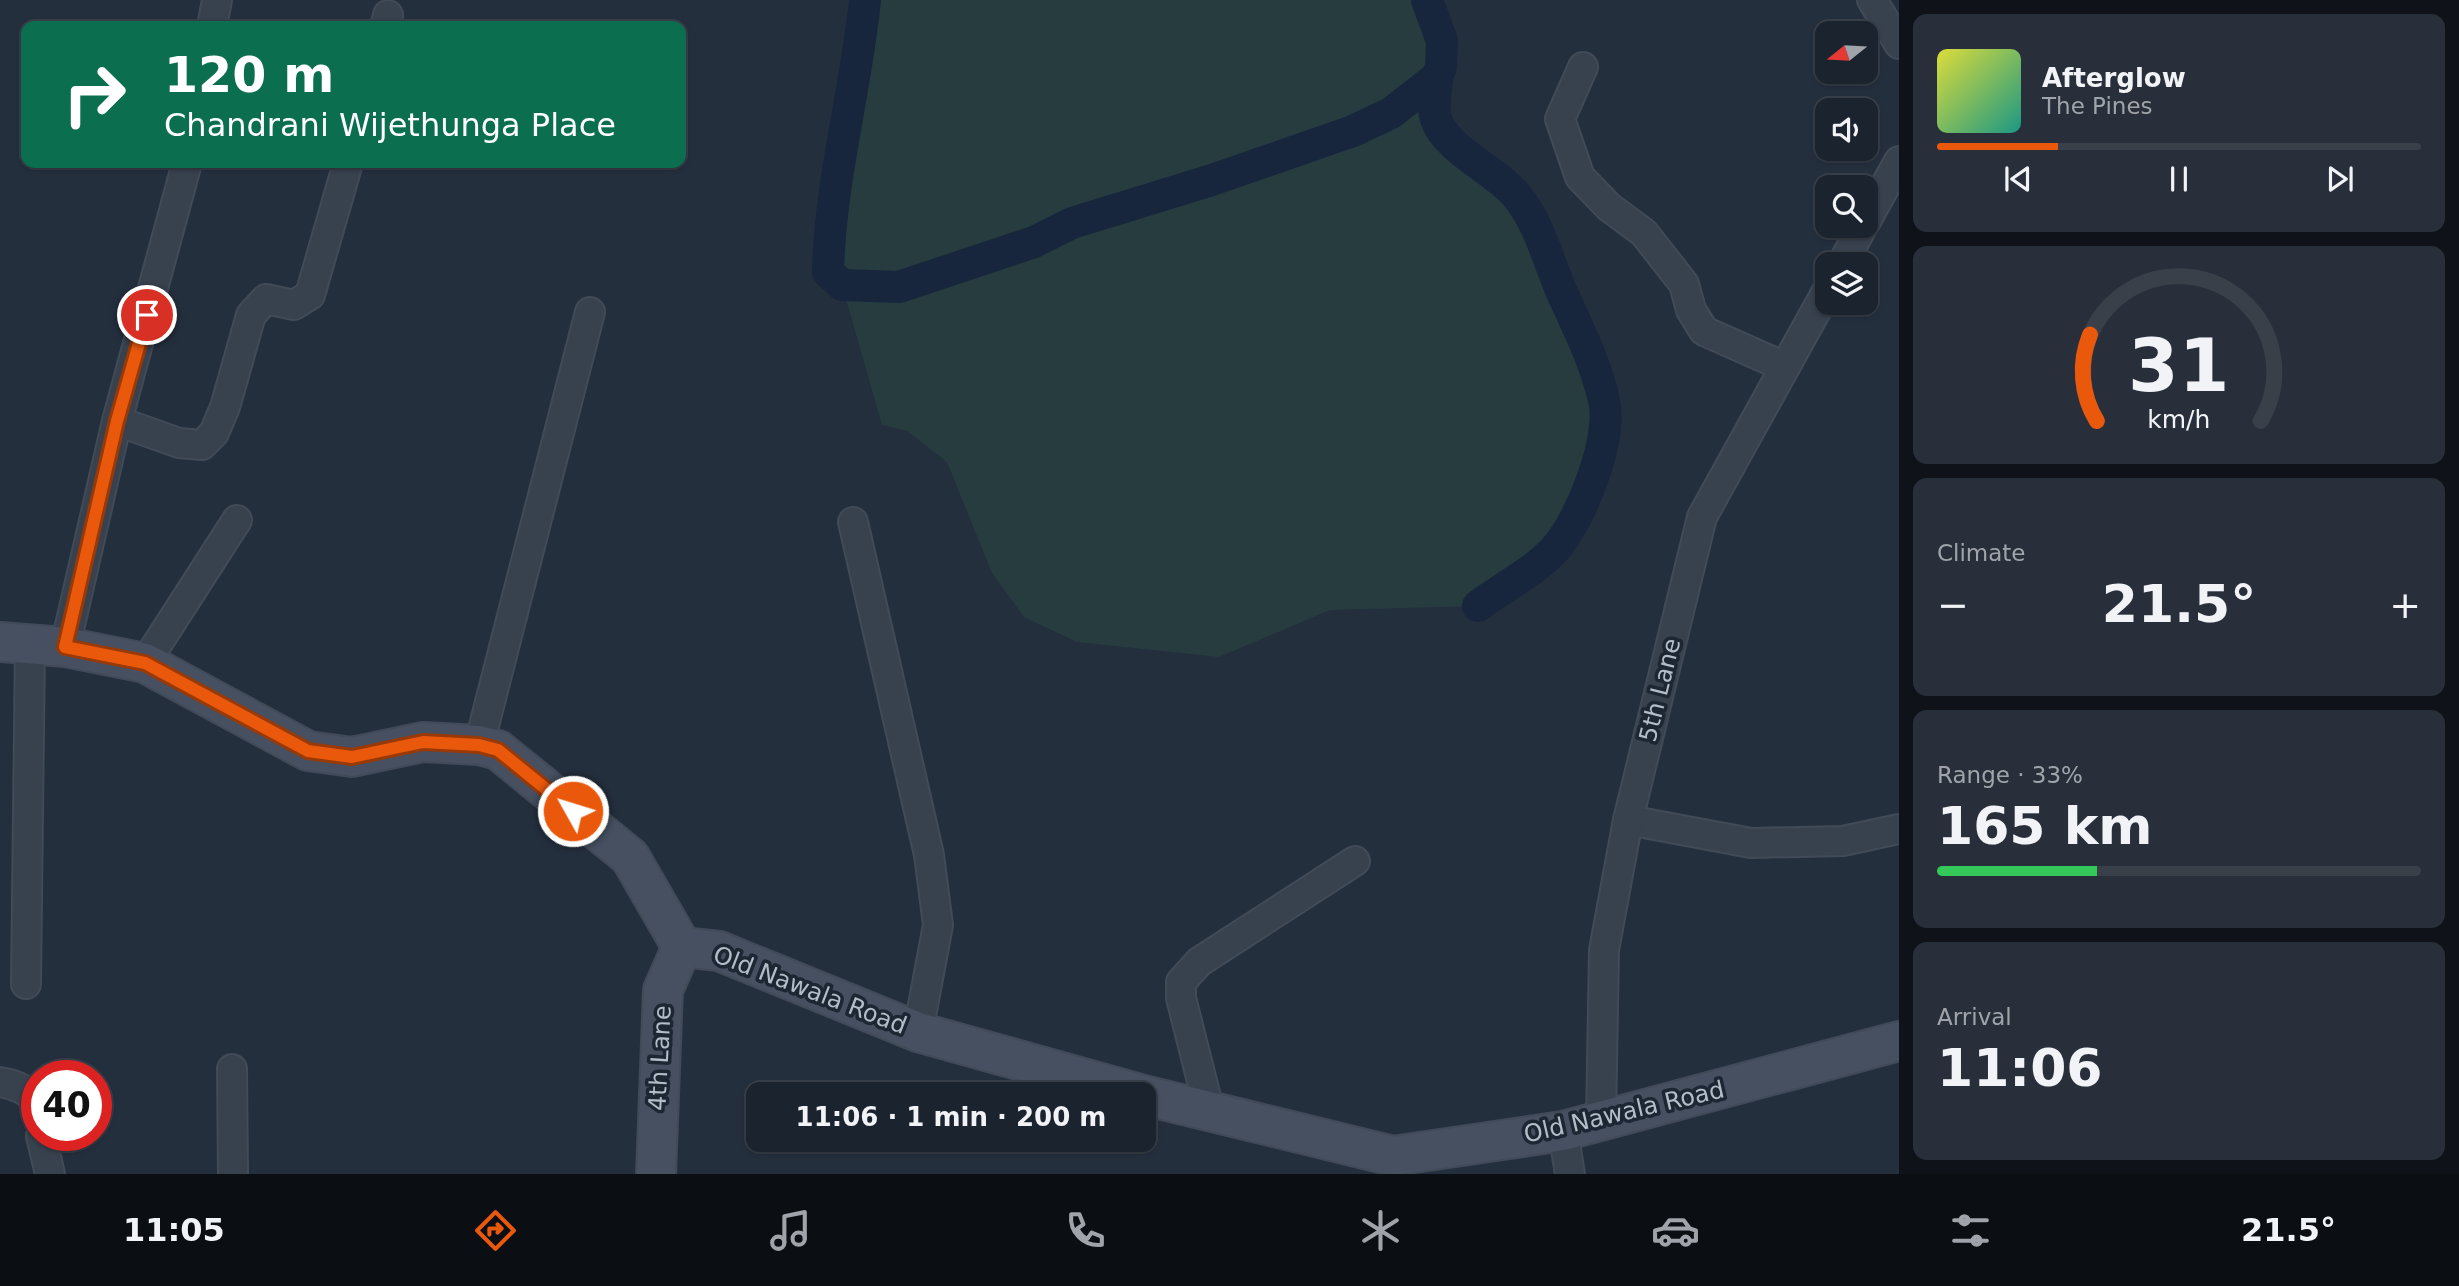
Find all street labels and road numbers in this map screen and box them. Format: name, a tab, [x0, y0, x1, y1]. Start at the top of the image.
street label: 5th Lane	[1634, 635, 1686, 745]
street label: Old Nawala Road	[709, 940, 911, 1040]
street label: 4th Lane	[643, 1005, 677, 1111]
street label: Old Nawala Road	[1521, 1075, 1727, 1149]

